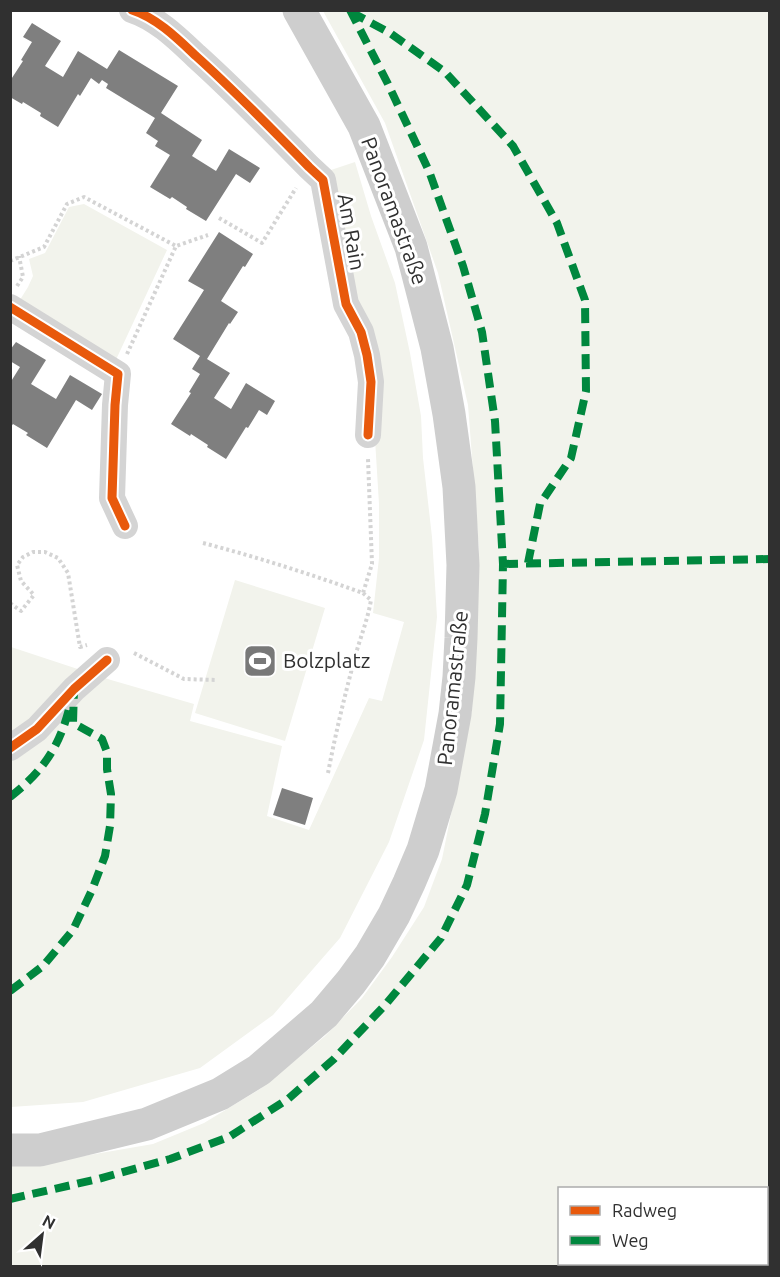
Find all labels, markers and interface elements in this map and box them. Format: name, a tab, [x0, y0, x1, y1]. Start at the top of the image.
street label: Panoramastraße	[357, 134, 433, 288]
street label: Am Rain	[333, 192, 371, 272]
street label: Panoramastraße	[432, 609, 472, 766]
sports icon: Bolzplatz	[242, 643, 278, 679]
place label: Bolzplatz	[283, 648, 370, 672]
legend	[558, 1187, 768, 1265]
text: Radweg	[612, 1200, 677, 1220]
north arrow	[12, 1205, 72, 1265]
text: N	[40, 1211, 59, 1233]
text: Weg	[612, 1230, 649, 1250]

